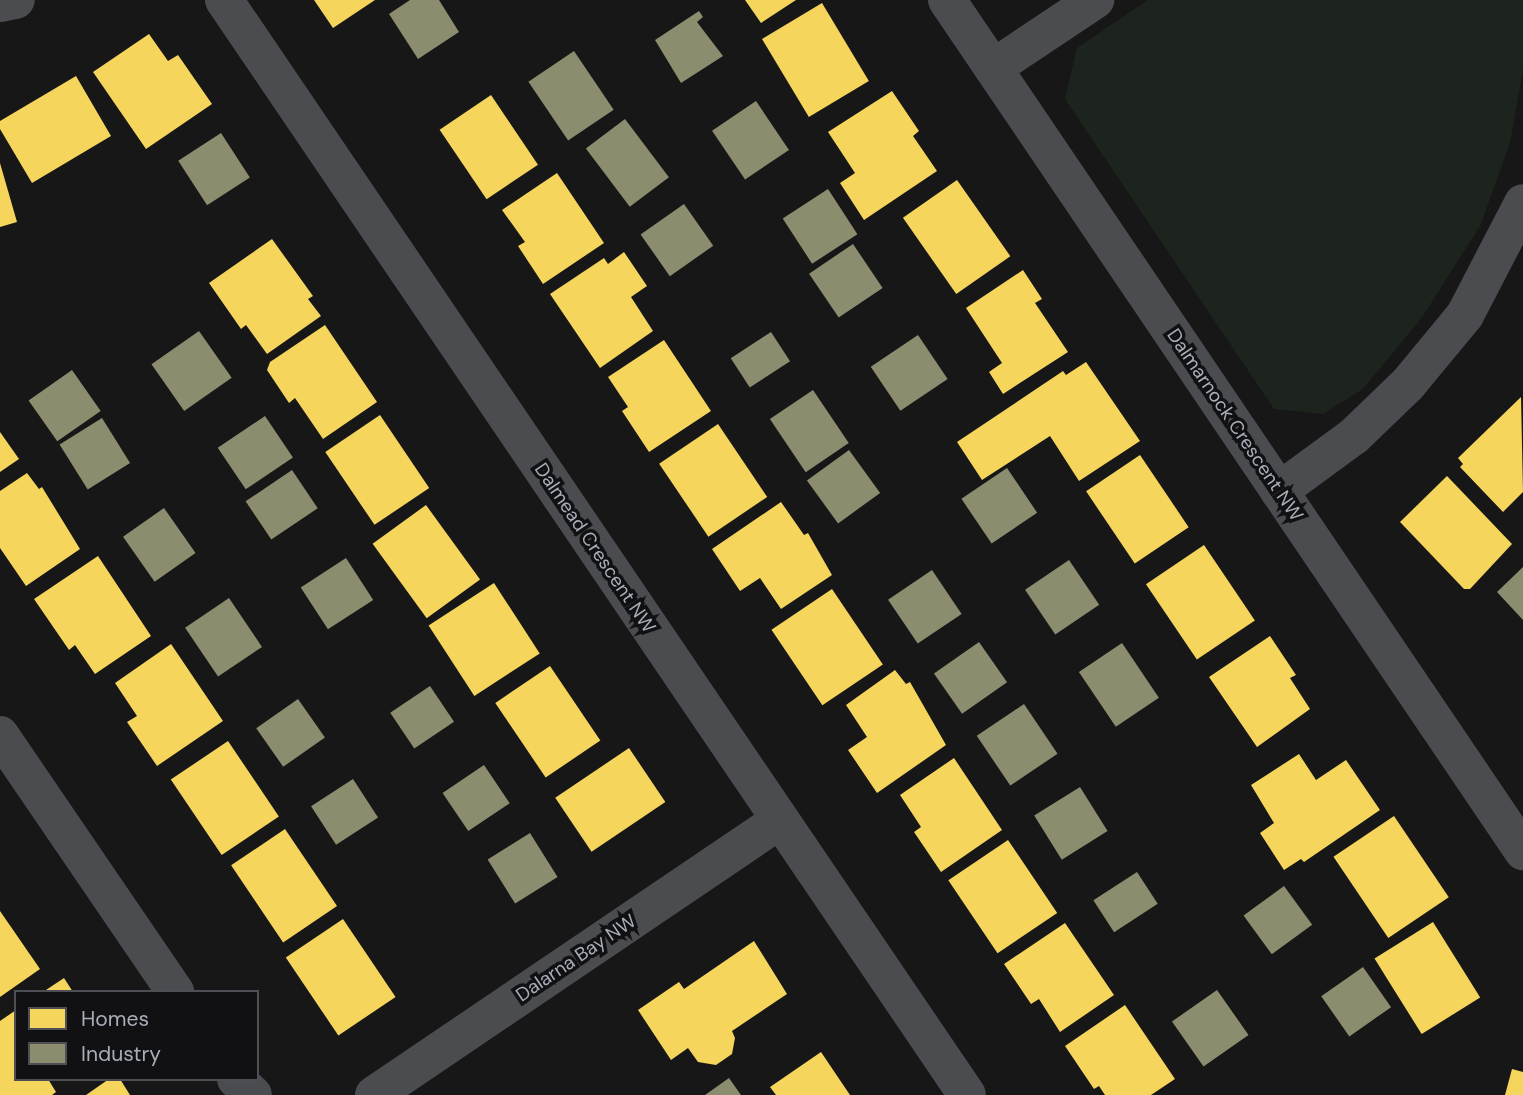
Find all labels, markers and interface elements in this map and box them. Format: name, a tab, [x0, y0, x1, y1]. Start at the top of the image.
street label: Dalmarnock Crescent NW	[1162, 325, 1308, 525]
street label: Dalmead Crescent NW	[530, 459, 660, 637]
street label: Dalarna Bay NW	[512, 909, 640, 1007]
legend	[14, 990, 259, 1081]
text: Homes	[81, 1005, 149, 1033]
text: Industry	[81, 1040, 161, 1068]

